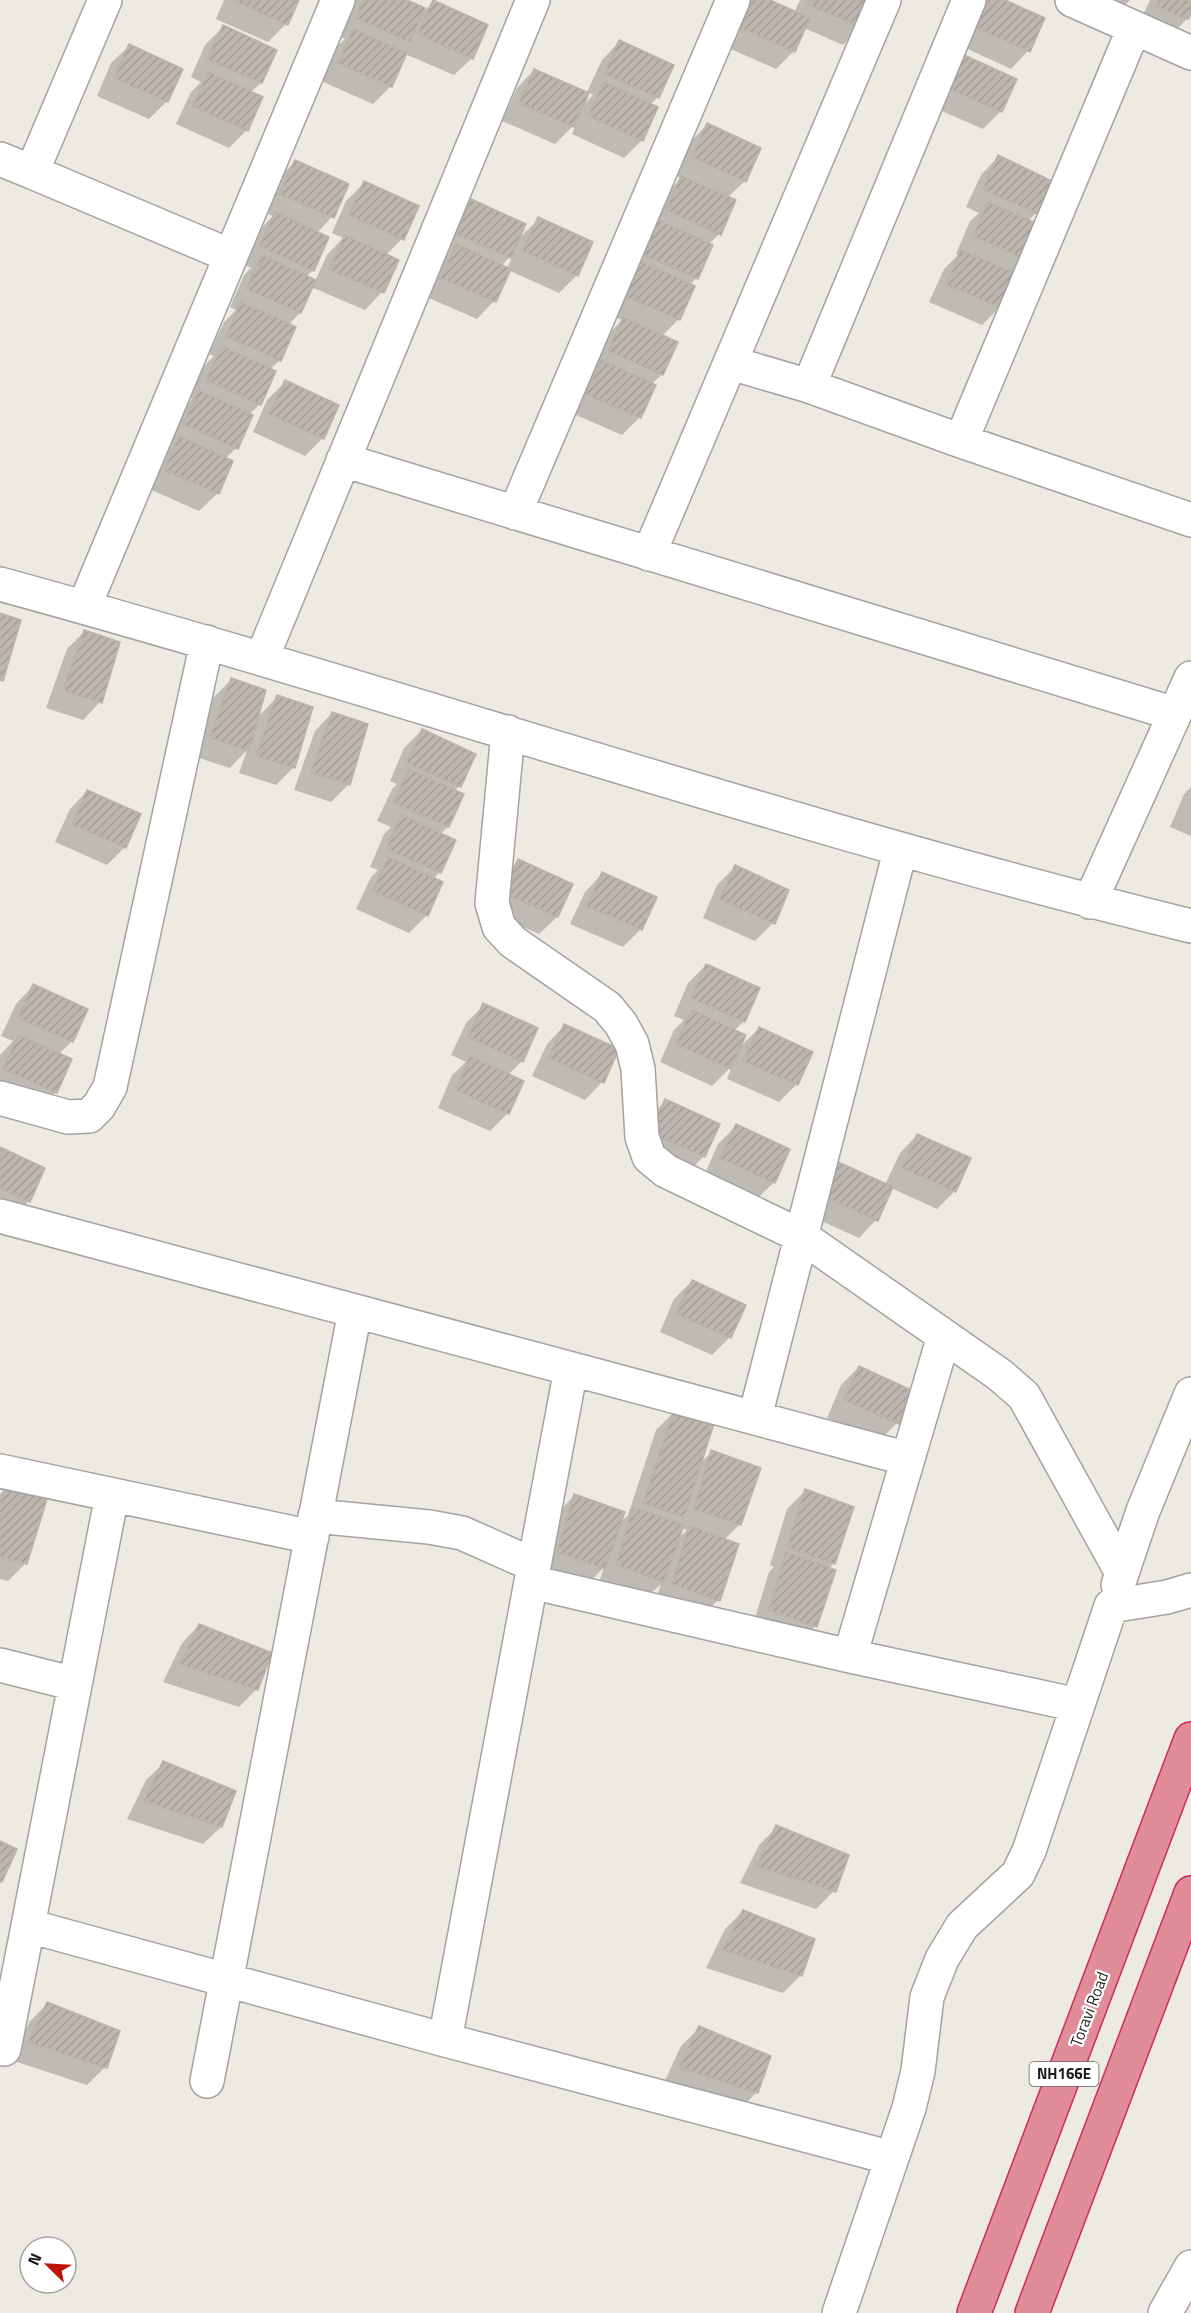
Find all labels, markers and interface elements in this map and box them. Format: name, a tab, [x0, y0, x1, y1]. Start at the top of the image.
street label: Toravi Road	[1064, 1968, 1114, 2050]
road number: NH166E	[1030, 2062, 1098, 2086]
north arrow	[18, 2235, 78, 2295]
text: N	[21, 2249, 48, 2269]

